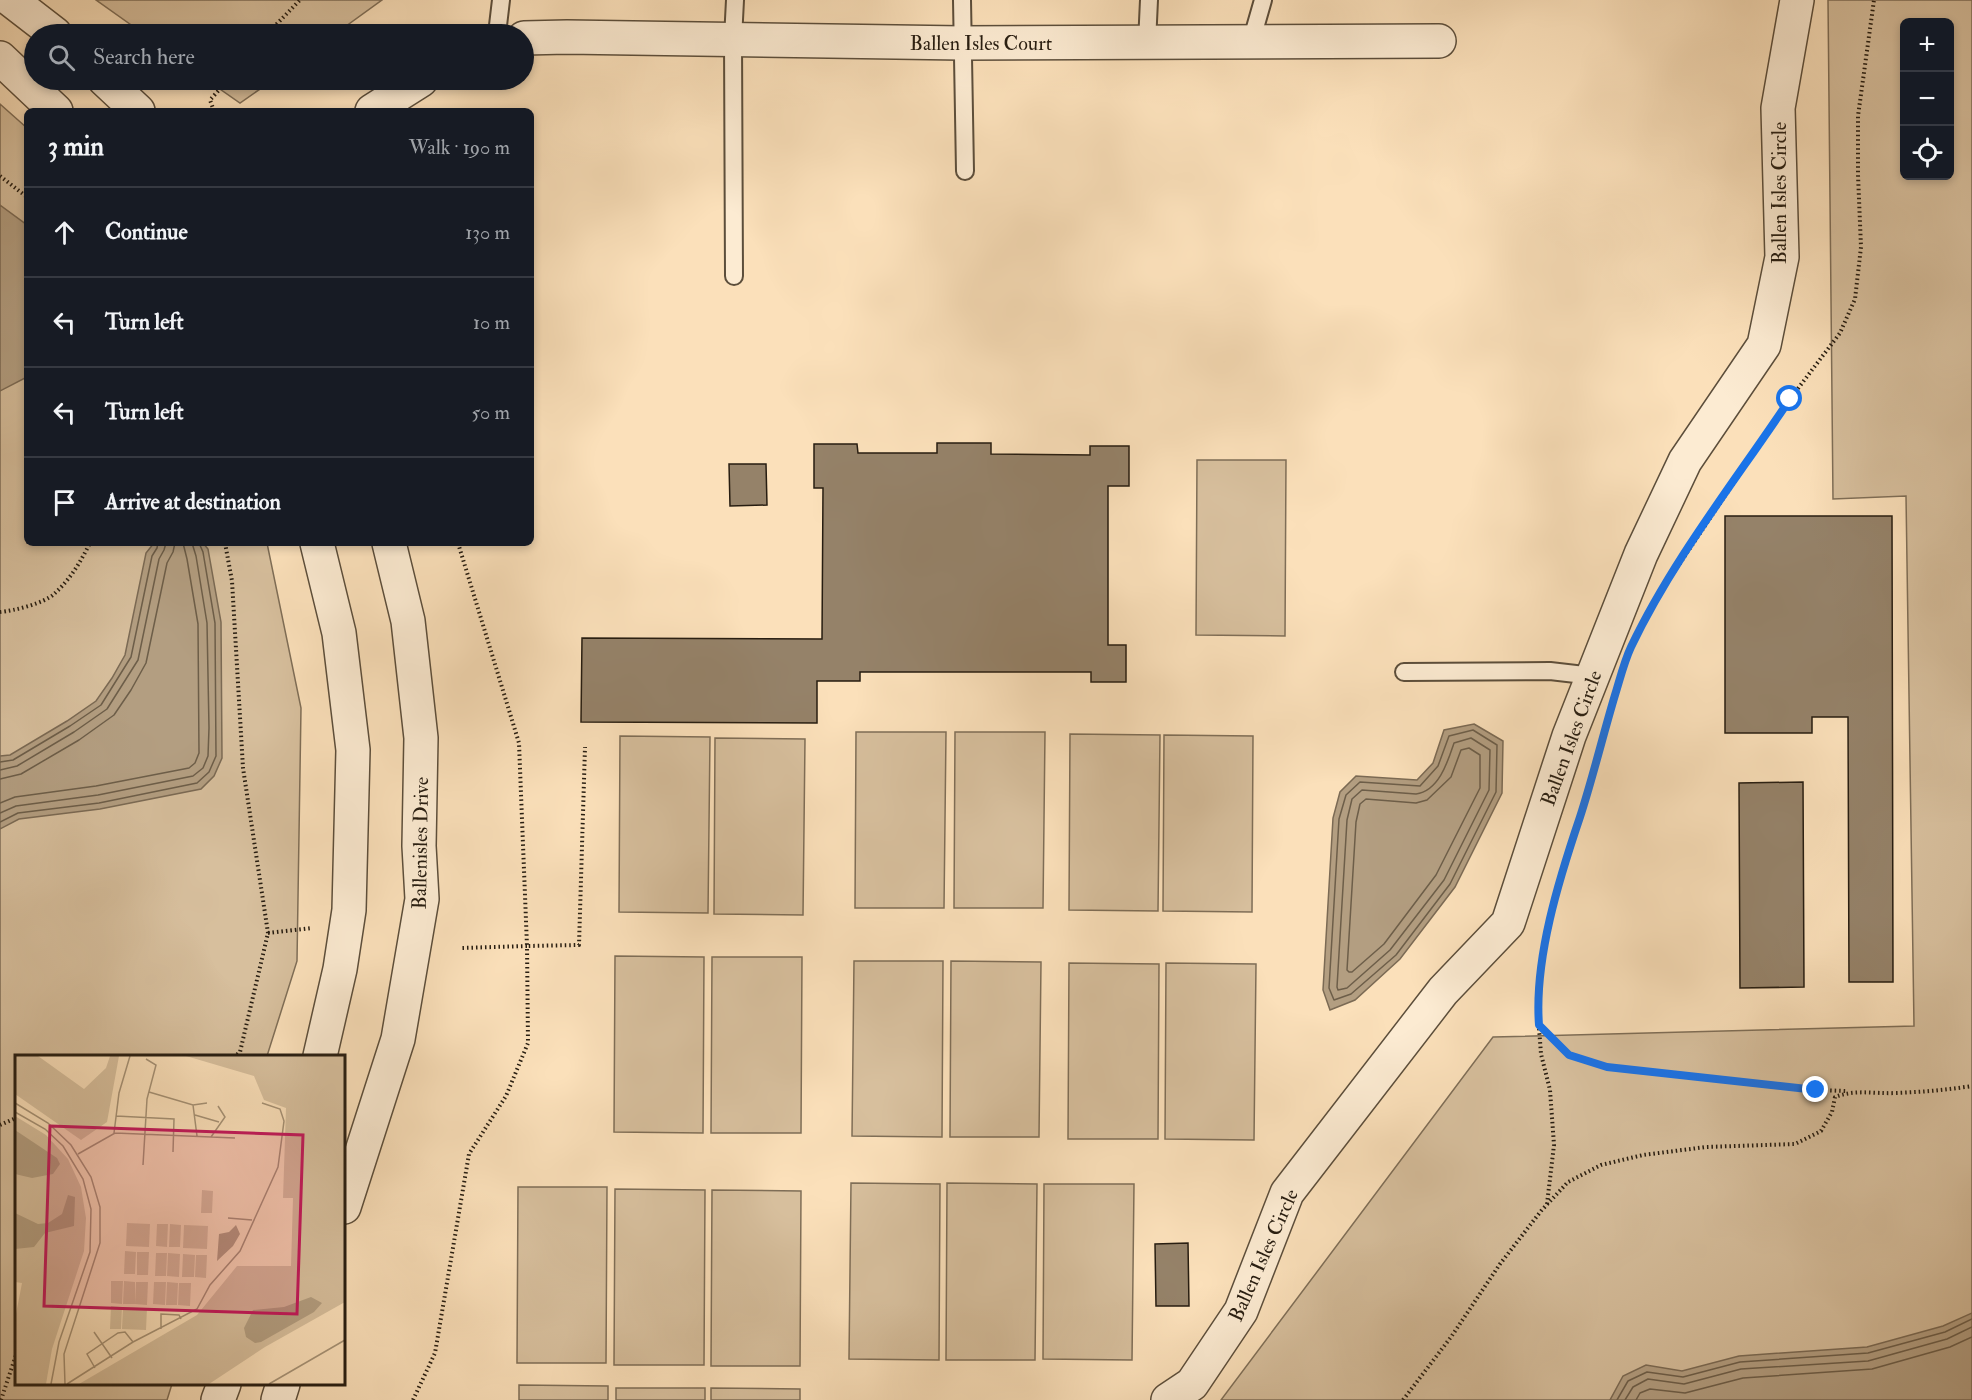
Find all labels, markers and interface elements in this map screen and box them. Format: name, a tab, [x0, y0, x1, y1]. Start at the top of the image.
map controls	[1900, 18, 1954, 180]
button: +	[1900, 18, 1954, 72]
search box	[24, 24, 534, 90]
street label: Ballen Isles Court	[910, 31, 1053, 56]
icon: search	[45, 41, 78, 74]
text: Search here	[93, 43, 195, 71]
button: −	[1900, 72, 1954, 126]
street label: Ballen Isles Circle	[1767, 122, 1792, 264]
button: locate	[1900, 126, 1954, 180]
text: 3 min	[48, 131, 104, 163]
text: Walk · 190 m	[409, 135, 510, 160]
icon: ahead	[48, 216, 81, 249]
text: Continue	[105, 218, 188, 246]
text: 130 m	[465, 220, 510, 245]
icon: left	[48, 306, 81, 339]
text: Turn left	[105, 308, 184, 336]
text: 10 m	[473, 310, 510, 335]
route start	[1776, 385, 1802, 411]
icon: left	[48, 396, 81, 429]
text: Turn left	[105, 398, 184, 426]
text: 50 m	[471, 400, 510, 425]
icon: arrive	[48, 486, 81, 519]
text: Arrive at destination	[105, 488, 281, 516]
street label: Ballen Isles Circle	[1535, 667, 1608, 809]
street label: Ballenisles Drive	[407, 777, 434, 909]
inset map	[15, 1055, 345, 1385]
route end	[1802, 1076, 1828, 1102]
street label: Ballen Isles Circle	[1223, 1185, 1304, 1325]

